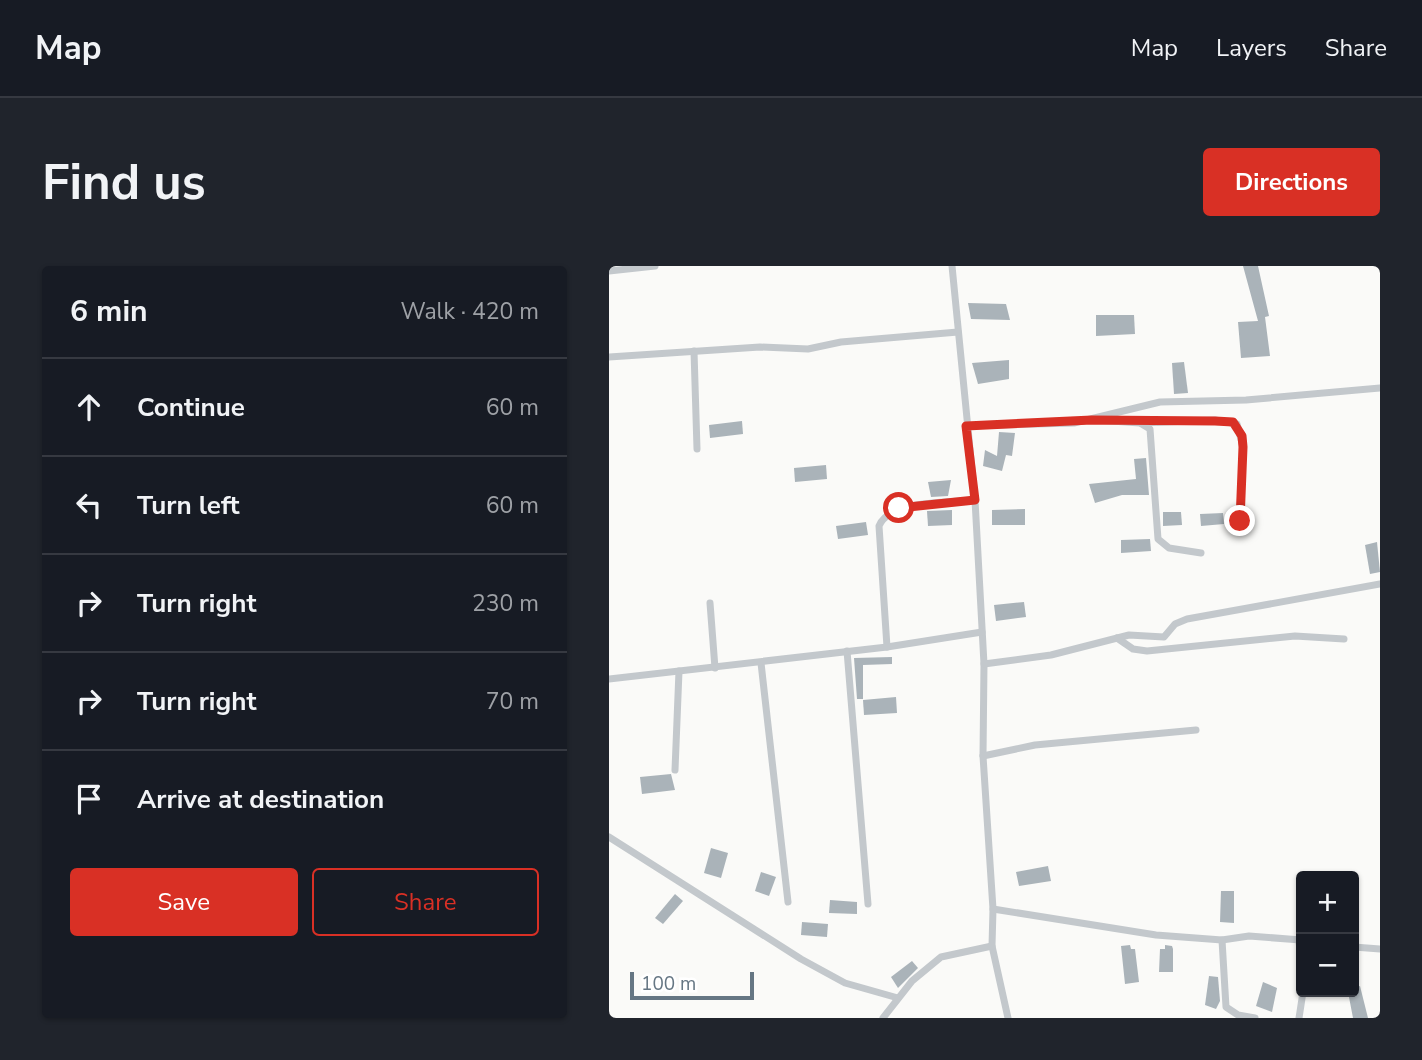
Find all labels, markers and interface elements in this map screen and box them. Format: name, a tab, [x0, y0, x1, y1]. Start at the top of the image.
text: Map	[35, 26, 102, 71]
text: Map	[1131, 32, 1178, 64]
text: Layers	[1216, 32, 1287, 64]
text: Share	[1325, 32, 1387, 64]
button: Directions	[1203, 148, 1380, 216]
text: Find us	[42, 149, 206, 216]
text: 6 min	[70, 291, 148, 332]
text: Walk · 420 m	[400, 296, 539, 327]
icon: ahead	[70, 388, 108, 426]
text: Continue	[137, 390, 245, 425]
text: 60 m	[486, 392, 539, 423]
icon: left	[70, 486, 108, 524]
text: Turn left	[137, 488, 240, 523]
text: 60 m	[486, 490, 539, 521]
route start	[883, 492, 914, 523]
route end	[1224, 505, 1255, 536]
icon: right	[70, 584, 108, 622]
text: Turn right	[137, 586, 256, 621]
text: 230 m	[472, 588, 539, 619]
icon: right	[70, 682, 108, 720]
text: Turn right	[137, 684, 256, 719]
text: 70 m	[486, 686, 539, 717]
icon: arrive	[70, 780, 108, 818]
text: Arrive at destination	[137, 782, 384, 817]
button: Save	[70, 868, 298, 936]
button: Share	[312, 868, 539, 936]
map controls	[1296, 871, 1359, 997]
button: +	[1296, 871, 1359, 934]
button: −	[1296, 934, 1359, 997]
scale bar	[630, 969, 754, 1001]
text: 100 m	[641, 971, 696, 997]

